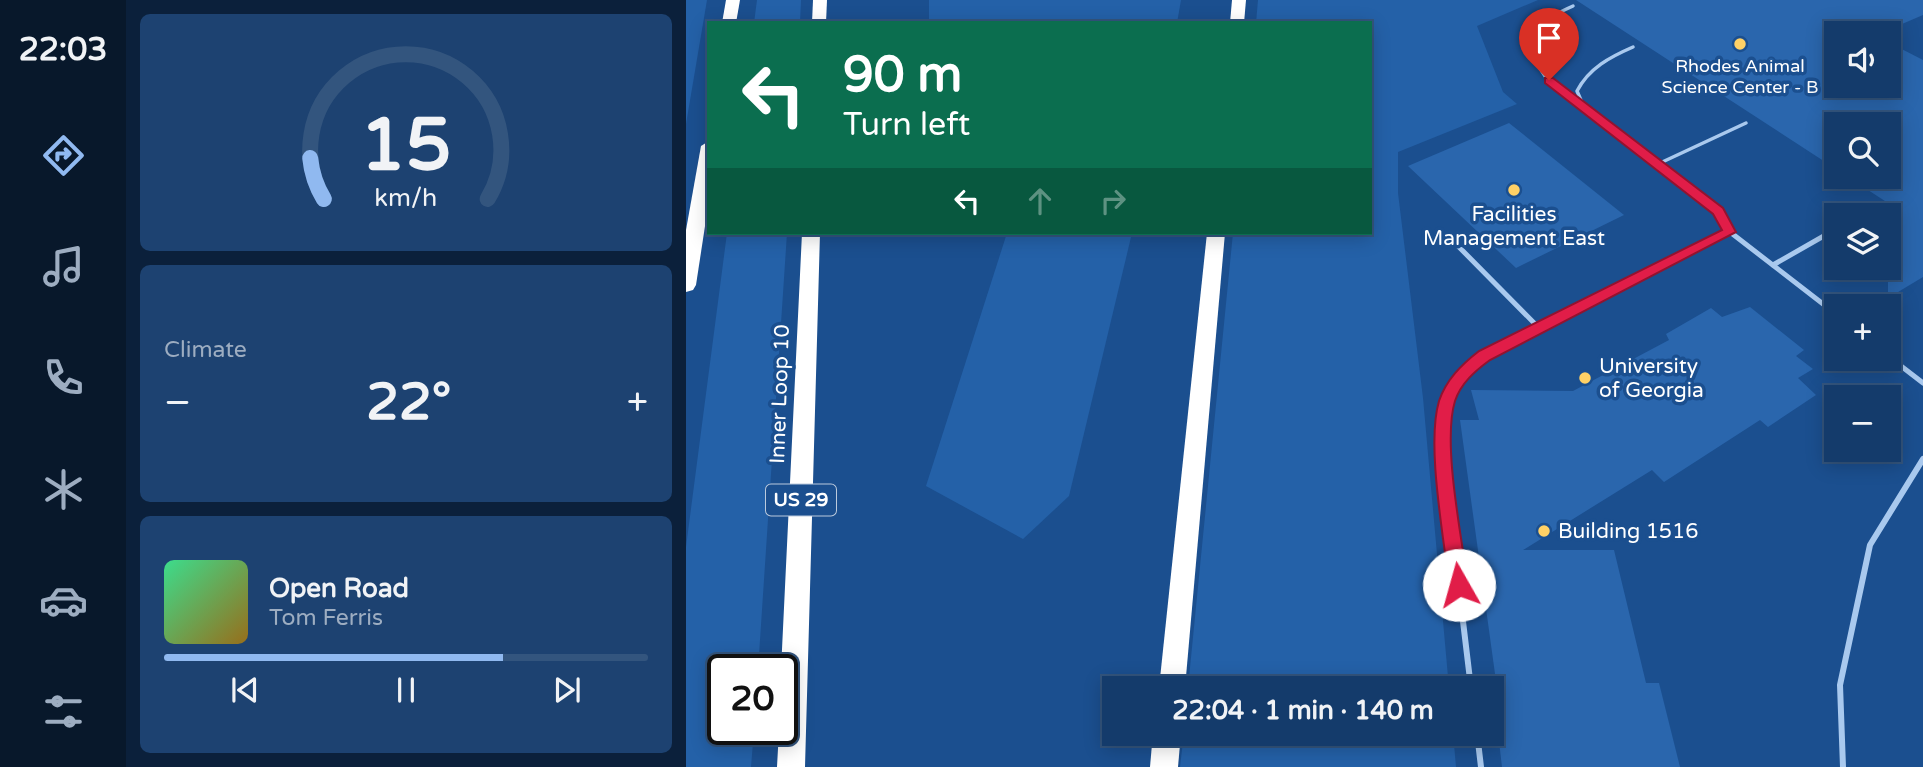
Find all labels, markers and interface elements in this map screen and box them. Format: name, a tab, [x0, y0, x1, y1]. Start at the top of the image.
pin	[1519, 8, 1579, 80]
icon: arrive	[1530, 19, 1568, 57]
map controls	[1824, 21, 1901, 462]
button: sound	[1824, 21, 1901, 98]
text: 22:03	[19, 31, 107, 69]
marker: Rhodes Animal Science Center - B	[1732, 36, 1748, 52]
text: 90 m	[843, 46, 962, 105]
icon: left	[728, 49, 819, 140]
place label: Rhodes Animal Science Center - B	[1662, 55, 1818, 98]
text: 15	[360, 102, 452, 190]
text: Turn left	[843, 106, 970, 144]
button: search	[1824, 112, 1901, 189]
icon: directions	[39, 131, 88, 180]
text: km/h	[375, 182, 437, 212]
icon: left	[948, 182, 986, 220]
icon: ahead	[1021, 182, 1059, 220]
icon: right	[1094, 182, 1132, 220]
marker: Facilities Management East	[1506, 182, 1522, 198]
place label: Facilities Management East	[1423, 202, 1605, 251]
button: layers	[1824, 203, 1901, 280]
icon: music	[39, 242, 88, 291]
button: +	[1824, 294, 1901, 371]
street label: Inner Loop 10	[765, 324, 795, 464]
text: Climate	[164, 336, 247, 364]
icon: phone	[39, 353, 88, 402]
place label: University of Georgia	[1599, 354, 1704, 403]
marker: University of Georgia	[1577, 370, 1593, 386]
text: 22°	[366, 371, 451, 434]
text: −	[164, 380, 191, 426]
text: +	[627, 380, 648, 426]
button: −	[1824, 385, 1901, 462]
icon: climate	[39, 465, 88, 514]
road number: US 29	[766, 485, 836, 516]
place label: Building 1516	[1558, 519, 1698, 544]
marker: Building 1516	[1536, 523, 1552, 539]
position arrow	[1422, 548, 1496, 622]
text: Open Road	[269, 573, 409, 604]
icon: car	[39, 576, 88, 625]
text: Tom Ferris	[269, 604, 383, 632]
speed limit sign: 20	[707, 654, 798, 745]
icon: previous	[226, 671, 264, 709]
icon: pause	[387, 671, 425, 709]
icon: next	[548, 671, 586, 709]
icon: filters	[39, 687, 88, 736]
text: 22:04 · 1 min · 140 m	[1172, 695, 1434, 726]

